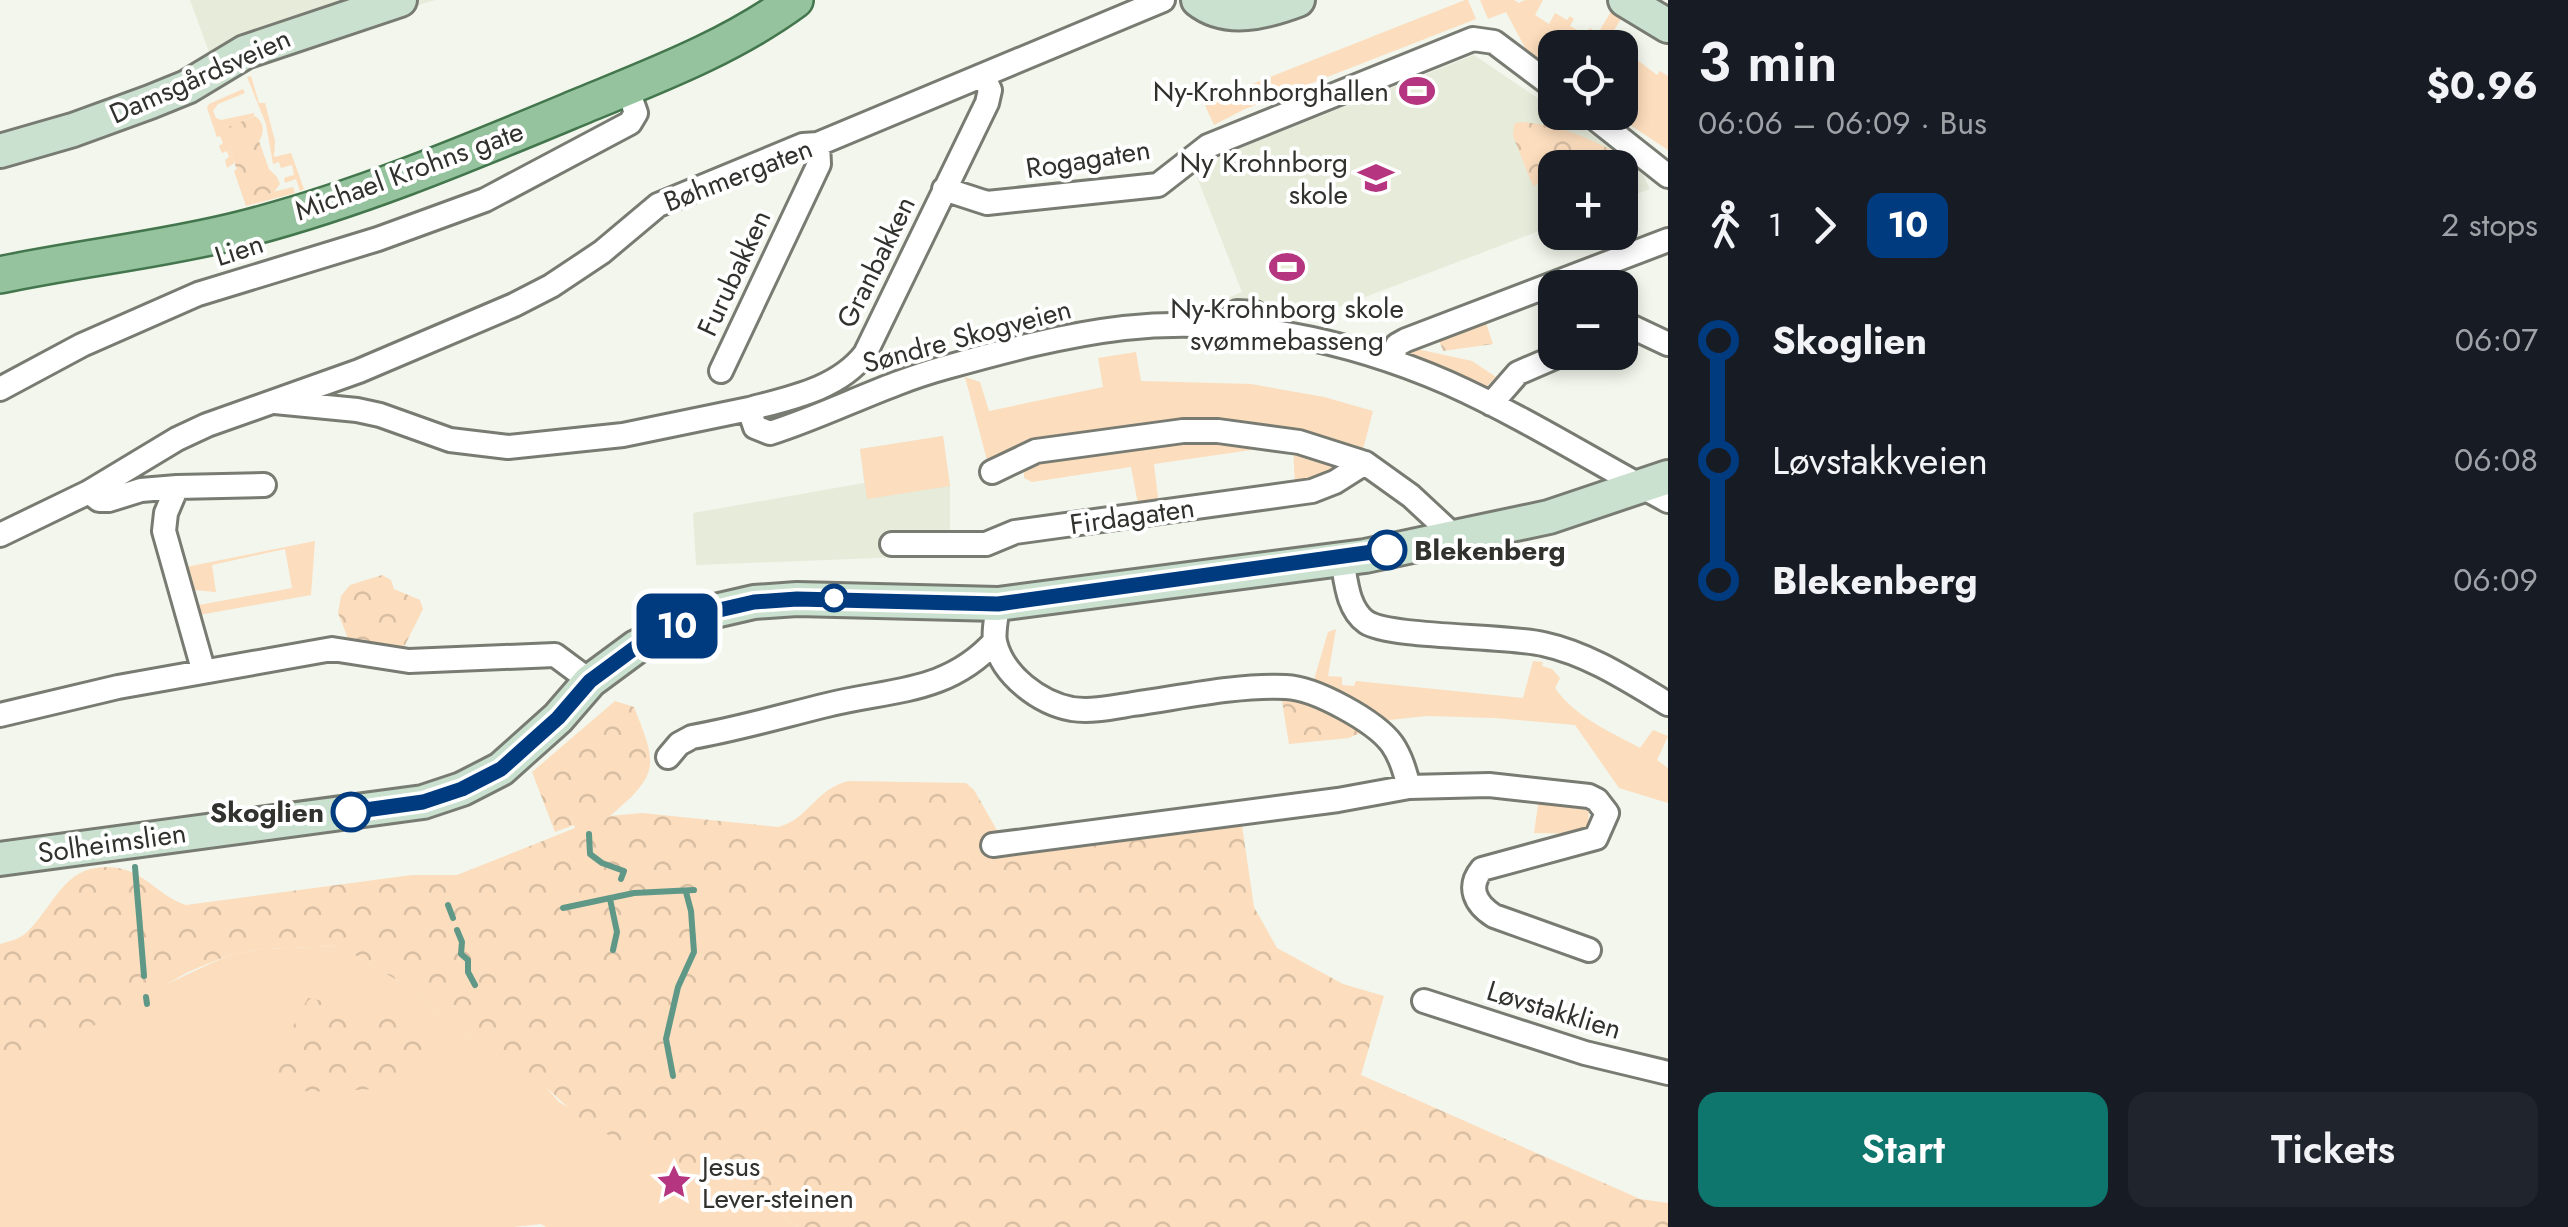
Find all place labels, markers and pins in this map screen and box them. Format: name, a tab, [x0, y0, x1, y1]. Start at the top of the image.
place label: Ny-Krohnborghallen	[1153, 71, 1389, 112]
sports icon: Ny-Krohnborghallen	[1398, 72, 1436, 110]
place label: Ny Krohnborg skole	[1179, 142, 1348, 215]
school or university icon: Ny Krohnborg skole	[1357, 159, 1395, 197]
sports icon: Ny-Krohnborg skole svømmebasseng	[1268, 248, 1306, 286]
place label: Ny-Krohnborg skole svømmebasseng	[1170, 288, 1404, 361]
place label: Blekenberg	[1414, 530, 1566, 571]
marker: Blekenberg	[1368, 531, 1406, 569]
unlabelled marker	[821, 585, 847, 611]
place label: Skoglien	[210, 792, 324, 833]
marker: Skoglien	[332, 793, 370, 831]
place label: Jesus Lever-steinen	[698, 1146, 854, 1219]
place icon: Jesus Lever-steinen	[655, 1163, 693, 1201]

